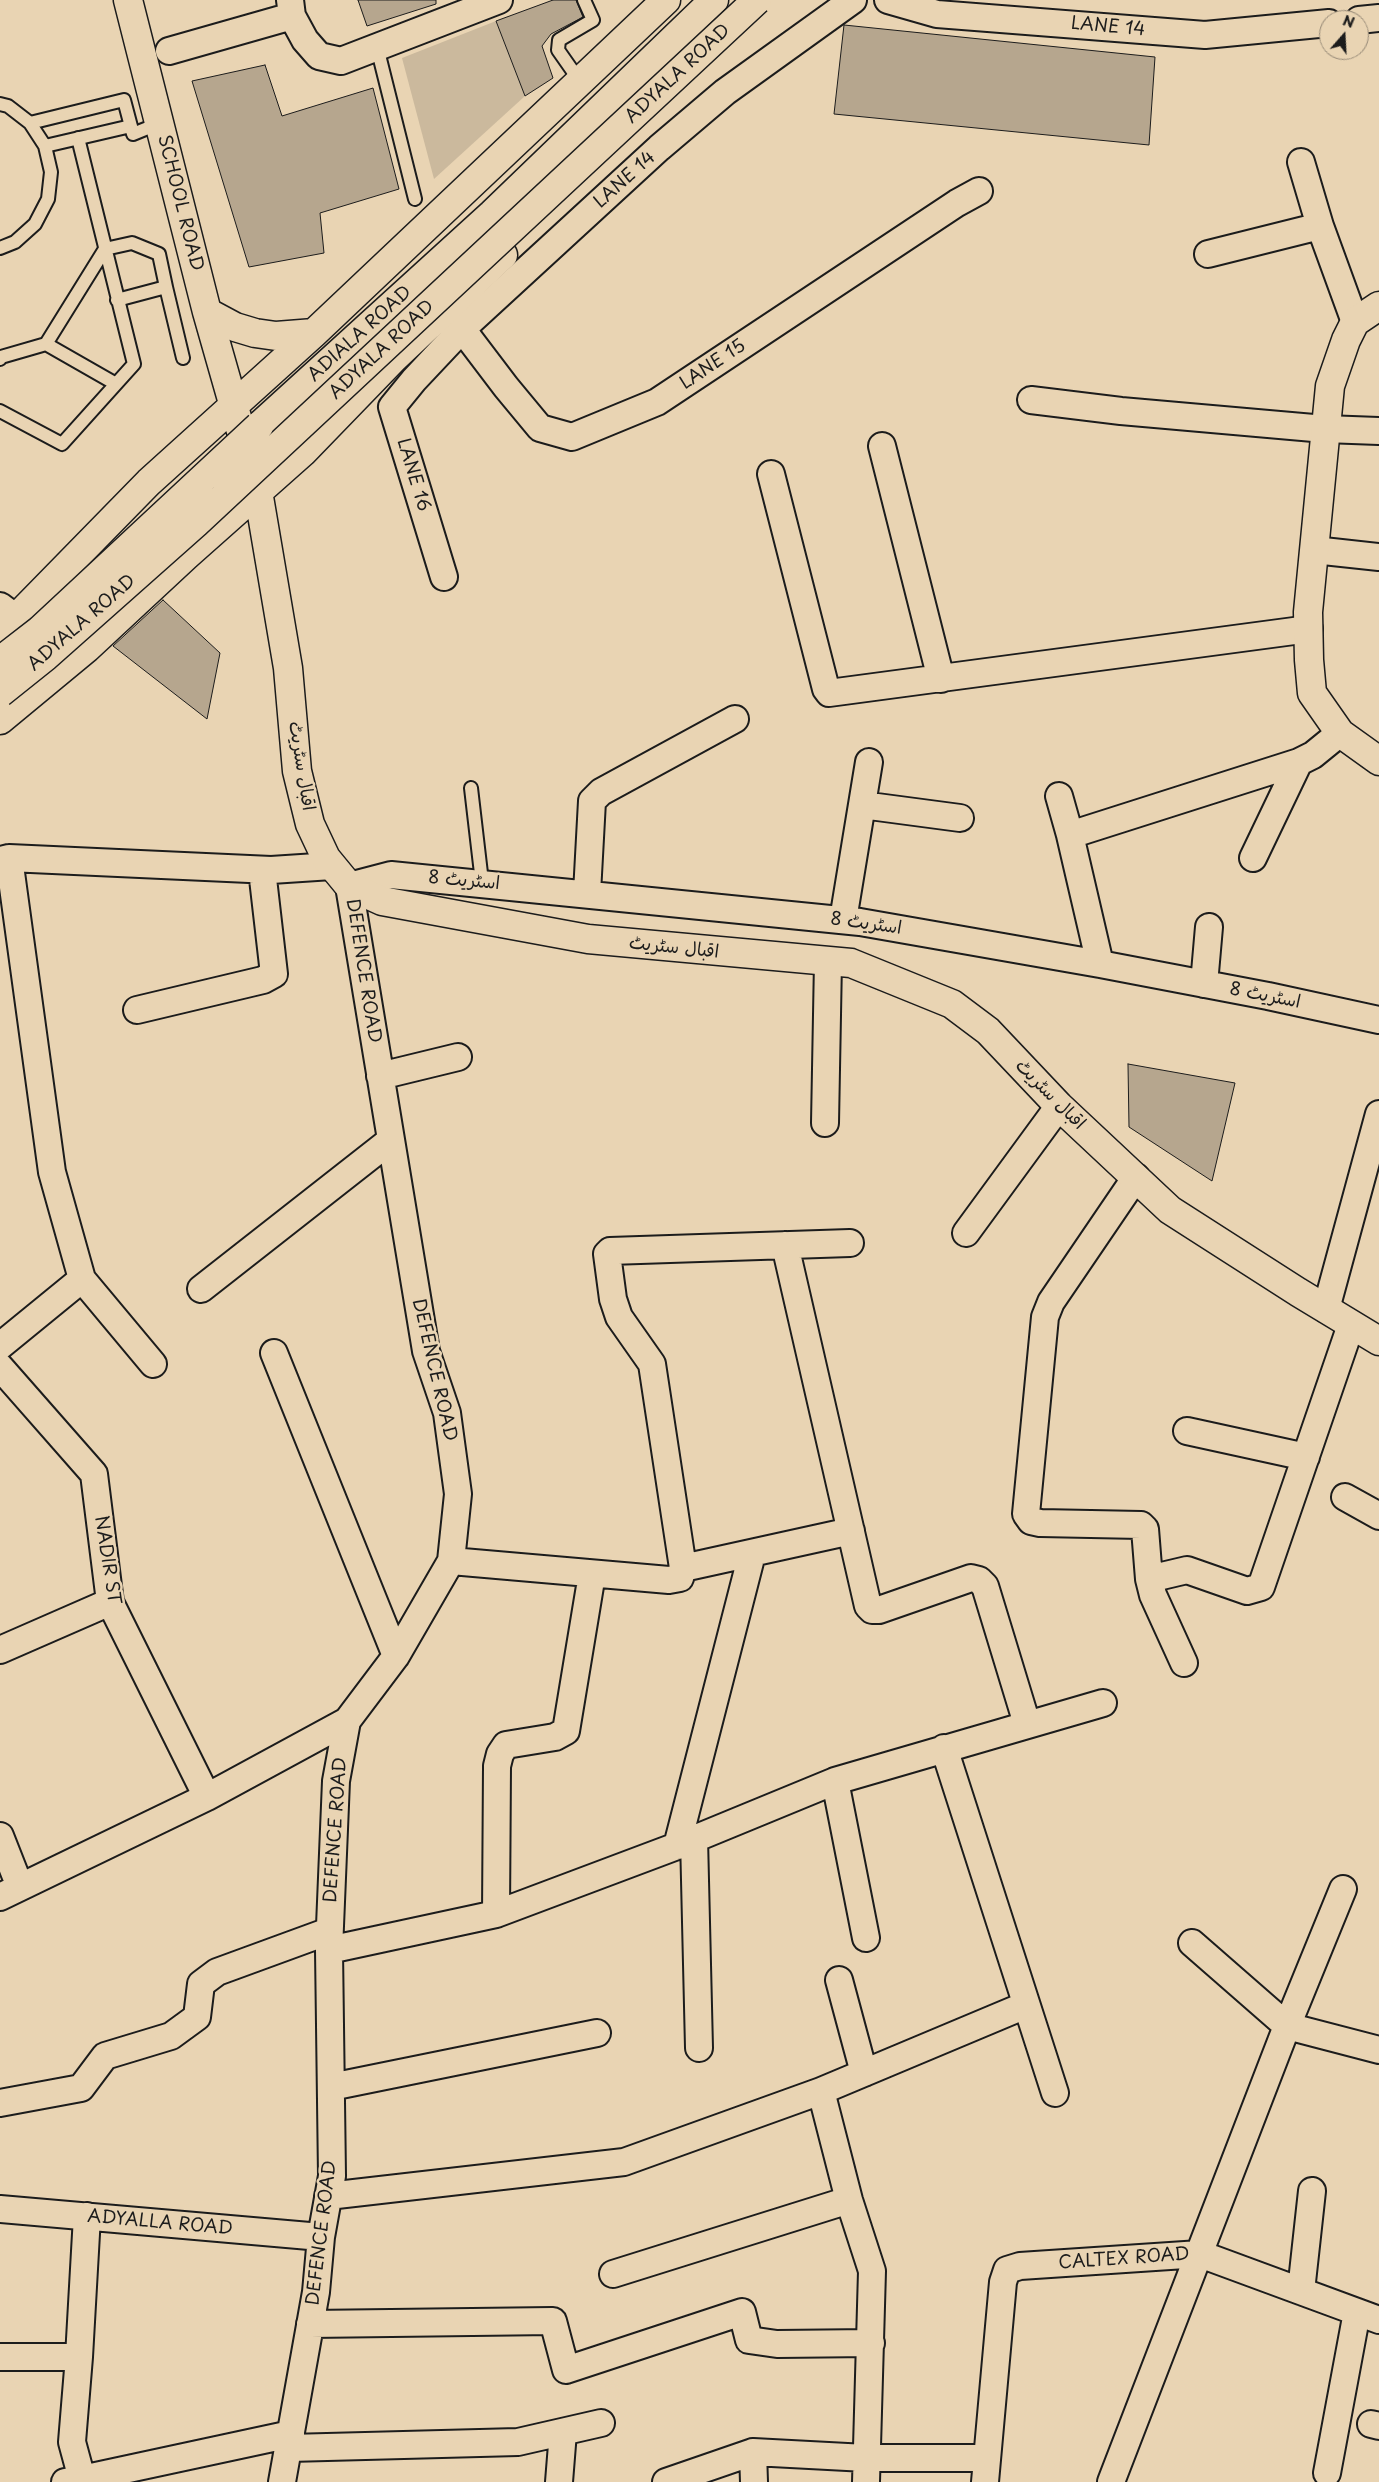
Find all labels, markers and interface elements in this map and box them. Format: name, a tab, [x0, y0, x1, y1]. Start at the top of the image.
north arrow	[1319, 10, 1369, 60]
text: N	[1340, 10, 1357, 33]
street label: LANE 14	[1070, 13, 1146, 41]
street label: ADYALA ROAD	[621, 20, 735, 128]
street label: SCHOOL ROAD	[153, 133, 207, 273]
street label: LANE 14	[590, 147, 660, 213]
street label: ADIALA ROAD	[304, 282, 416, 386]
street label: ADYALA ROAD	[325, 296, 439, 404]
street label: LANE 15	[676, 335, 750, 395]
street label: LANE 16	[392, 436, 434, 514]
street label: ADYALA ROAD	[24, 570, 140, 676]
street label: اقبال سٹریٹ	[283, 720, 319, 812]
street label: اسٹریٹ 8	[427, 867, 501, 895]
street label: DEFENCE ROAD	[341, 897, 385, 1045]
street label: اسٹریٹ 8	[829, 908, 903, 940]
street label: اقبال سٹریٹ	[628, 933, 720, 963]
street label: اسٹریٹ 8	[1228, 979, 1302, 1013]
street label: اقبال سٹریٹ	[1010, 1055, 1090, 1135]
street label: DEFENCE ROAD	[407, 1297, 461, 1443]
street label: NADIR ST	[89, 1514, 125, 1606]
street label: DEFENCE ROAD	[320, 1757, 352, 1903]
street label: DEFENCE ROAD	[302, 2159, 342, 2307]
street label: ADYALLA ROAD	[86, 2206, 234, 2240]
street label: CALTEX ROAD	[1058, 2244, 1190, 2274]

